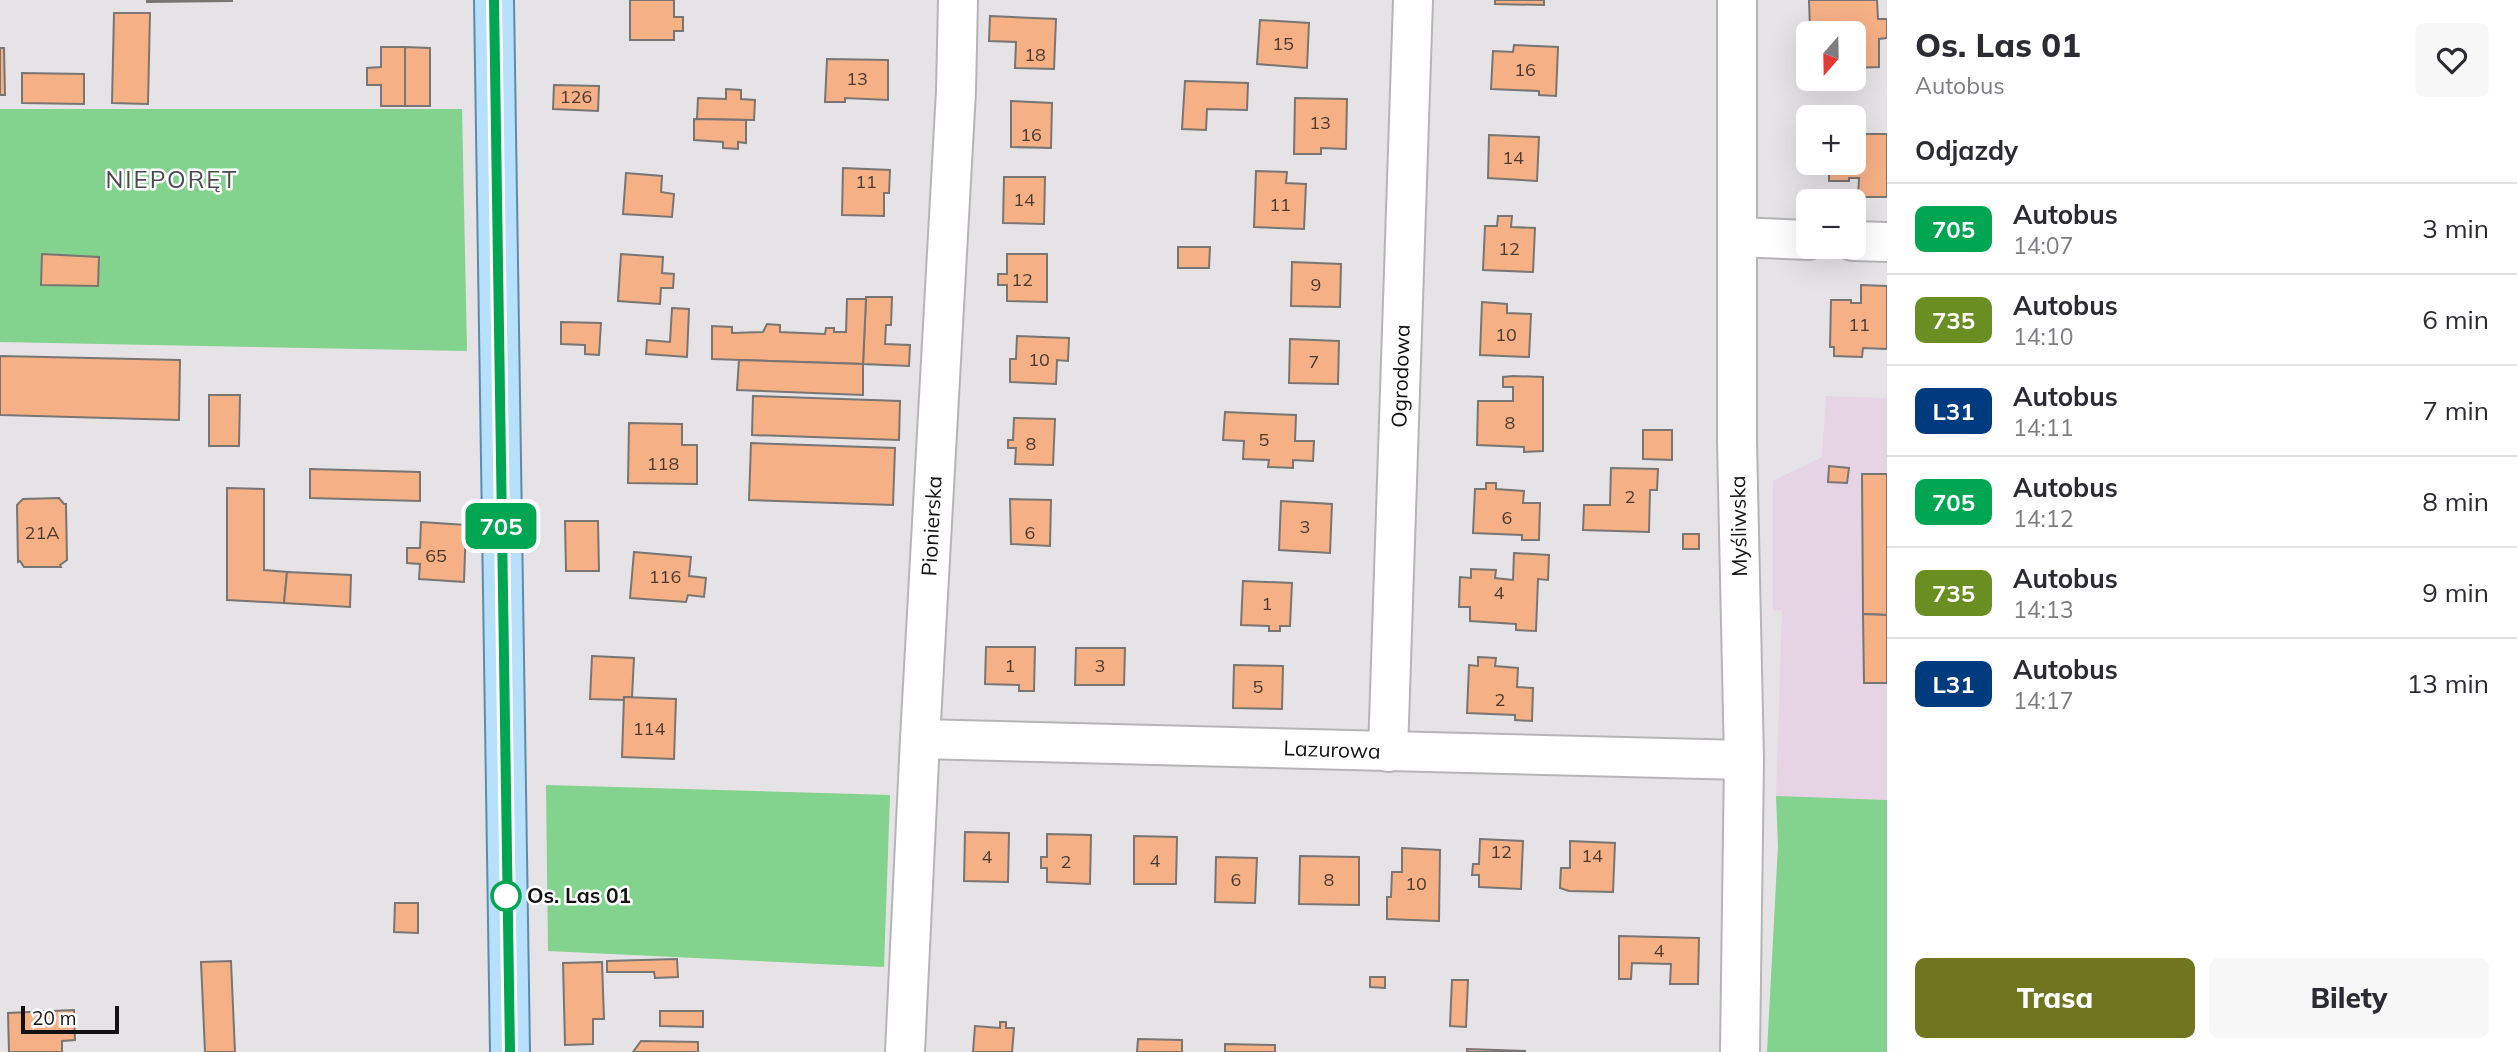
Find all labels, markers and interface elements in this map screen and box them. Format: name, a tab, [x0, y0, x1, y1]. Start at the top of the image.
north arrow	[1796, 21, 1866, 91]
map controls	[1796, 21, 1866, 259]
button: heart	[2415, 23, 2489, 97]
text: Os. Las 01	[1915, 24, 2081, 65]
house number: 15	[1272, 32, 1294, 55]
house number: 18	[1024, 43, 1046, 66]
house number: 16	[1514, 58, 1536, 81]
house number: 13	[846, 67, 868, 90]
text: Autobus	[1915, 71, 2005, 100]
house number: 126	[560, 85, 592, 108]
button: +	[1796, 105, 1866, 175]
house number: 13	[1309, 111, 1331, 134]
house number: 16	[1020, 123, 1042, 146]
text: Odjazdy	[1915, 134, 2018, 167]
house number: 14	[1502, 146, 1524, 169]
district label: NIEPORĘT	[105, 164, 239, 194]
house number: 11	[855, 170, 877, 193]
house number: 14	[1013, 188, 1035, 211]
button: −	[1796, 189, 1866, 259]
house number: 11	[1269, 193, 1291, 216]
text: Autobus	[2013, 198, 2118, 231]
text: 3 min	[2422, 212, 2489, 245]
text: 705	[1932, 214, 1975, 244]
text: 14:07	[2013, 231, 2073, 260]
house number: 12	[1498, 237, 1520, 260]
house number: 12	[1011, 268, 1033, 291]
house number: 9	[1311, 273, 1321, 296]
text: Autobus	[2013, 289, 2118, 322]
text: 6 min	[2422, 303, 2489, 336]
text: 735	[1932, 305, 1975, 335]
house number: 11	[1848, 313, 1870, 336]
text: 14:10	[2013, 322, 2073, 351]
house number: 10	[1495, 323, 1517, 346]
street label: Ogrodowa	[1385, 324, 1415, 428]
house number: 10	[1028, 348, 1050, 371]
house number: 7	[1309, 350, 1319, 373]
text: Autobus	[2013, 380, 2118, 413]
text: 7 min	[2422, 394, 2489, 427]
text: L31	[1932, 396, 1975, 426]
house number: 8	[1505, 411, 1515, 434]
text: 14:11	[2013, 413, 2073, 442]
house number: 5	[1259, 428, 1270, 451]
house number: 8	[1026, 432, 1036, 455]
house number: 118	[647, 452, 679, 475]
text: Autobus	[2013, 471, 2118, 504]
street label: Pionierska	[915, 475, 947, 577]
street label: Myśliwska	[1724, 475, 1752, 577]
house number: 2	[1625, 485, 1635, 508]
text: 8 min	[2422, 485, 2489, 518]
text: 705	[1932, 487, 1975, 517]
line badge: 705	[461, 503, 541, 549]
text: 14:12	[2013, 504, 2073, 533]
house number: 6	[1502, 506, 1512, 529]
text: 705	[479, 511, 523, 541]
house number: 3	[1300, 515, 1310, 538]
house number: 21A	[25, 521, 59, 544]
house number: 6	[1025, 521, 1035, 544]
house number: 65	[425, 544, 447, 567]
text: Autobus	[2013, 562, 2118, 595]
house number: 116	[649, 565, 681, 588]
text: 9 min	[2422, 576, 2489, 609]
text: 735	[1932, 578, 1975, 608]
house number: 4	[1494, 581, 1505, 604]
house number: 1	[1262, 592, 1272, 615]
text: 14:13	[2013, 595, 2073, 624]
text: Autobus	[2013, 653, 2118, 686]
house number: 1	[1005, 654, 1015, 677]
house number: 3	[1095, 654, 1105, 677]
text: 13 min	[2407, 667, 2489, 700]
text: L31	[1932, 669, 1975, 699]
house number: 5	[1253, 675, 1264, 698]
text: 14:17	[2013, 686, 2073, 715]
house number: 2	[1495, 688, 1505, 711]
house number: 114	[633, 717, 665, 740]
street label: Lazurowa	[1283, 734, 1381, 764]
house number: 12	[1490, 840, 1512, 863]
house number: 14	[1581, 844, 1603, 867]
house number: 4	[982, 845, 993, 868]
house number: 4	[1150, 849, 1161, 872]
house number: 2	[1061, 850, 1071, 873]
house number: 6	[1231, 868, 1241, 891]
house number: 8	[1324, 868, 1334, 891]
house number: 10	[1405, 872, 1427, 895]
marker: Os. Las 01	[491, 881, 521, 911]
place label: Os. Las 01	[527, 882, 631, 908]
house number: 4	[1654, 939, 1665, 962]
button: Trasa	[1915, 958, 2195, 1038]
button: Bilety	[2209, 958, 2489, 1038]
scale bar	[21, 1003, 119, 1035]
text: 20 m	[32, 1006, 76, 1030]

